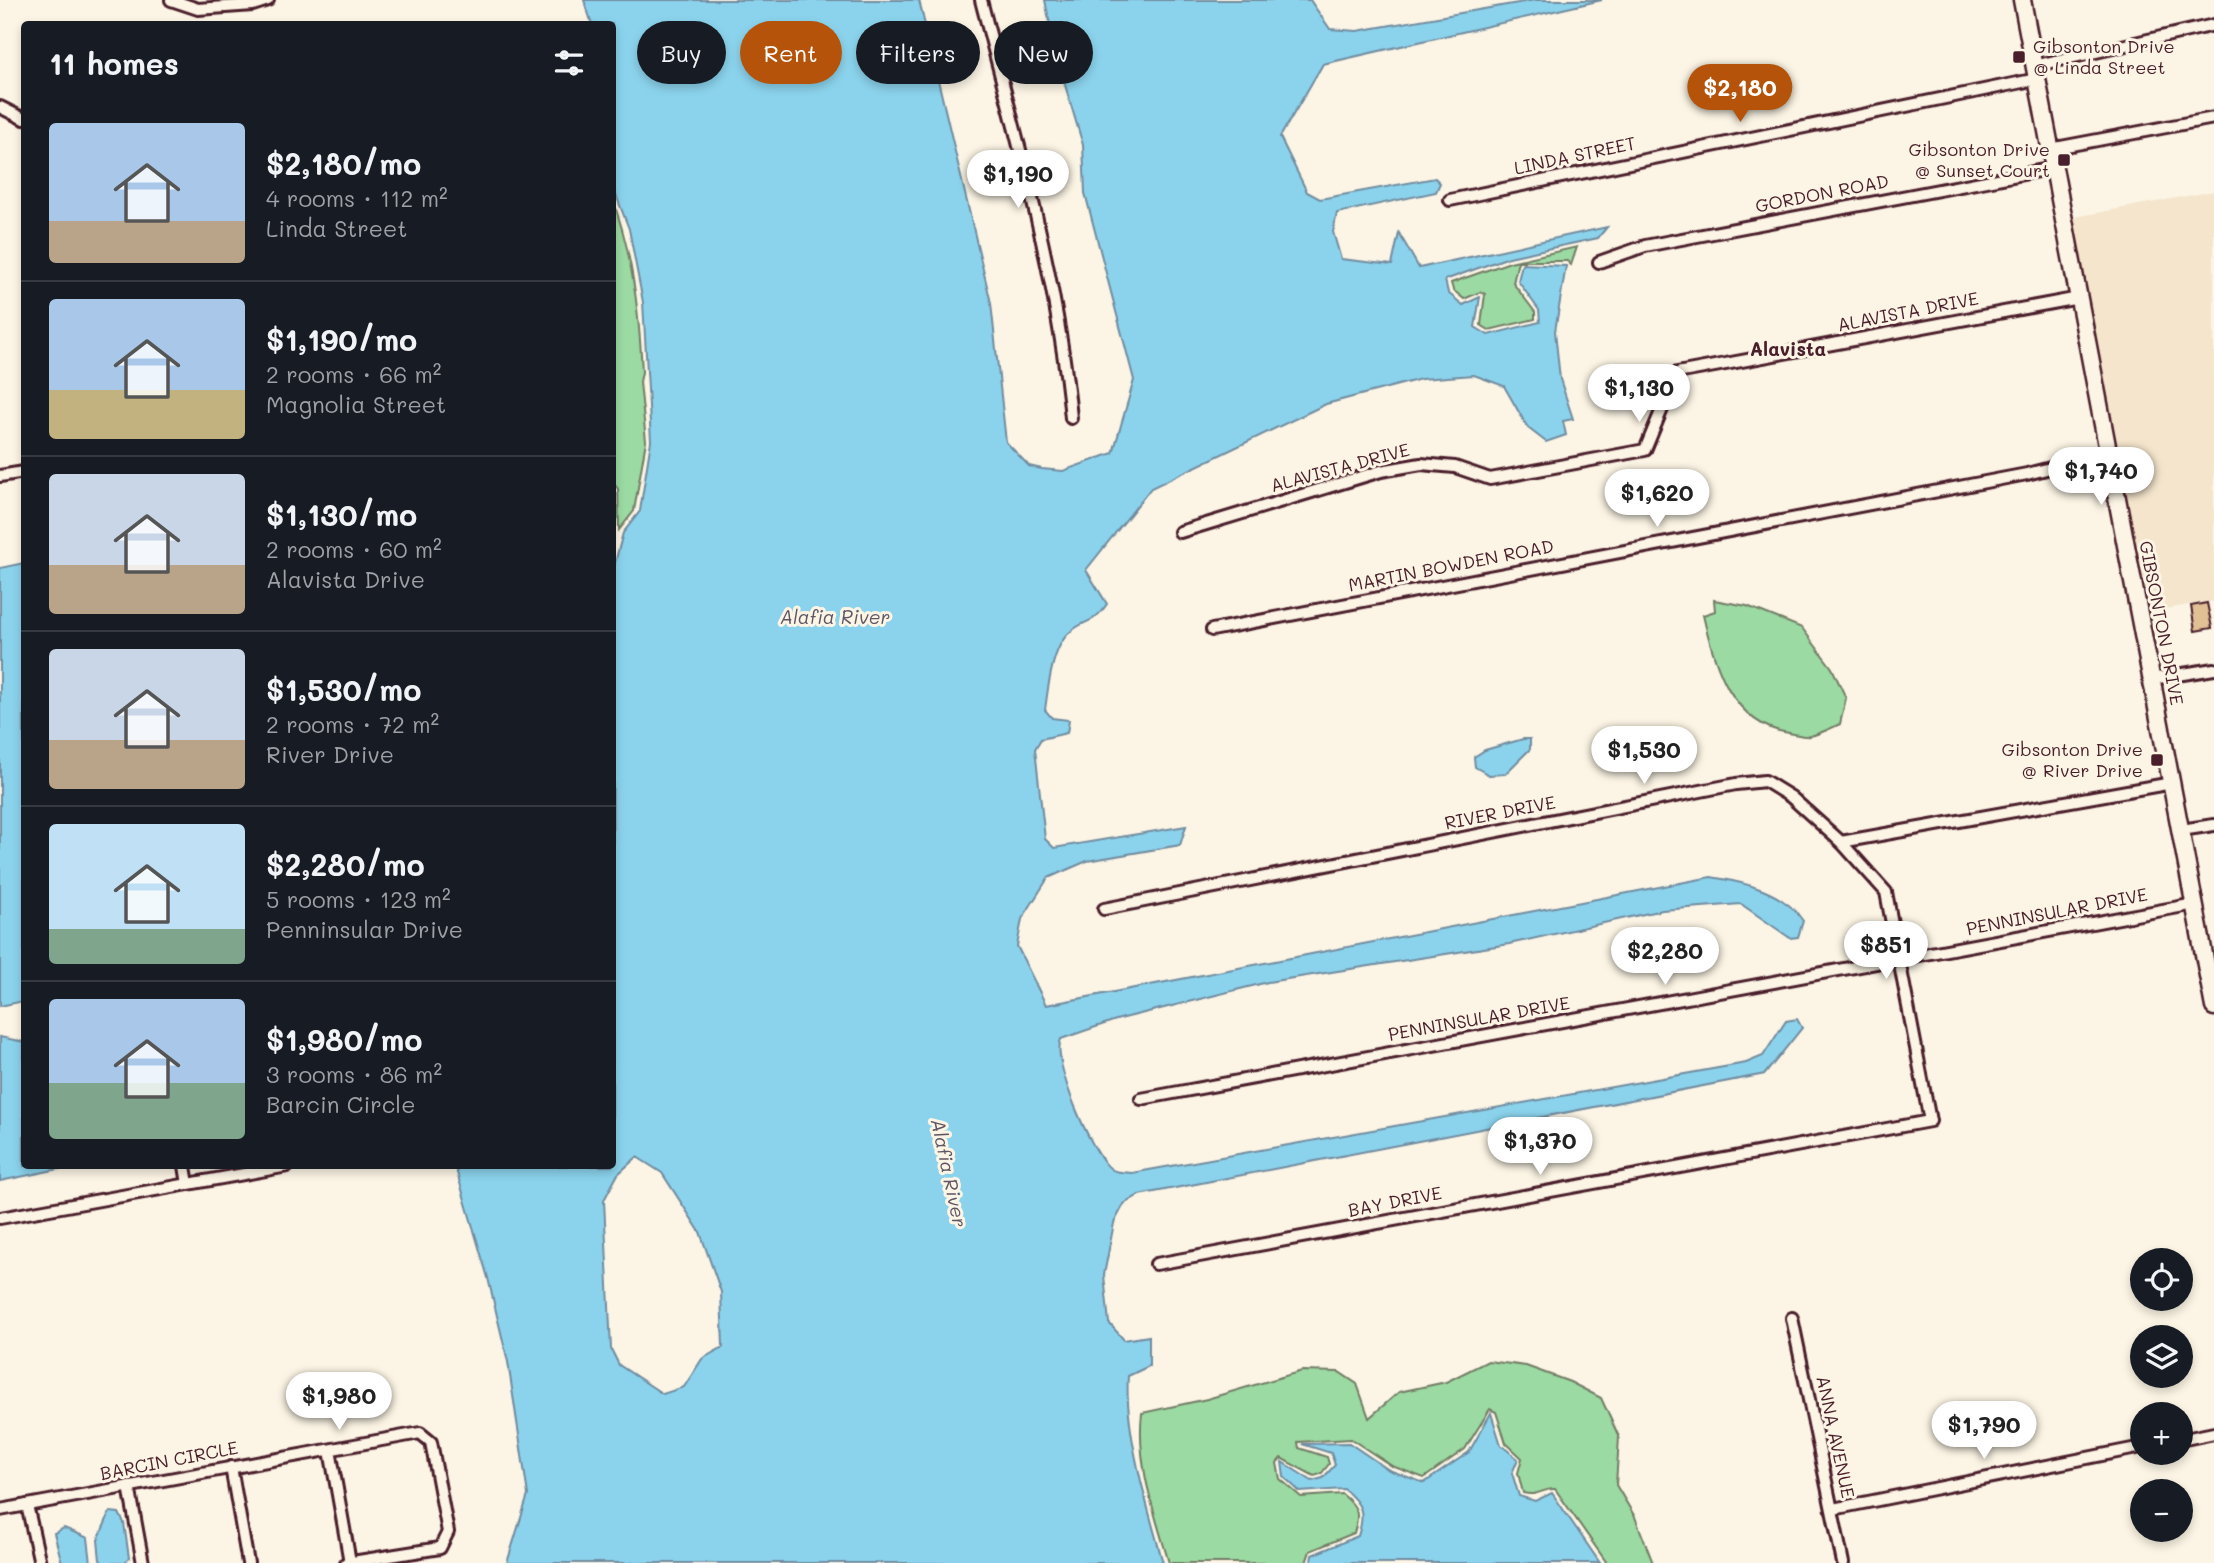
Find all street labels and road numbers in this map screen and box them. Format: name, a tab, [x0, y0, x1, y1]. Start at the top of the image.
street label: LINDA STREET	[1512, 130, 1638, 180]
street label: GORDON ROAD	[1753, 168, 1891, 218]
street label: ALAVISTA DRIVE	[1835, 286, 1980, 336]
street label: ALAVISTA DRIVE	[1267, 437, 1412, 497]
street label: MARTIN BOWDEN ROAD	[1346, 533, 1556, 597]
street label: GIBSONTON DRIVE	[2134, 539, 2190, 707]
street label: RIVER DRIVE	[1442, 790, 1557, 835]
street label: PENNINSULAR DRIVE	[1964, 882, 2149, 940]
street label: PENNINSULAR DRIVE	[1386, 990, 1572, 1046]
street label: BAY DRIVE	[1346, 1180, 1444, 1222]
street label: ANNA AVENUE	[1811, 1373, 1861, 1500]
street label: BARCIN CIRCLE	[98, 1435, 240, 1485]

